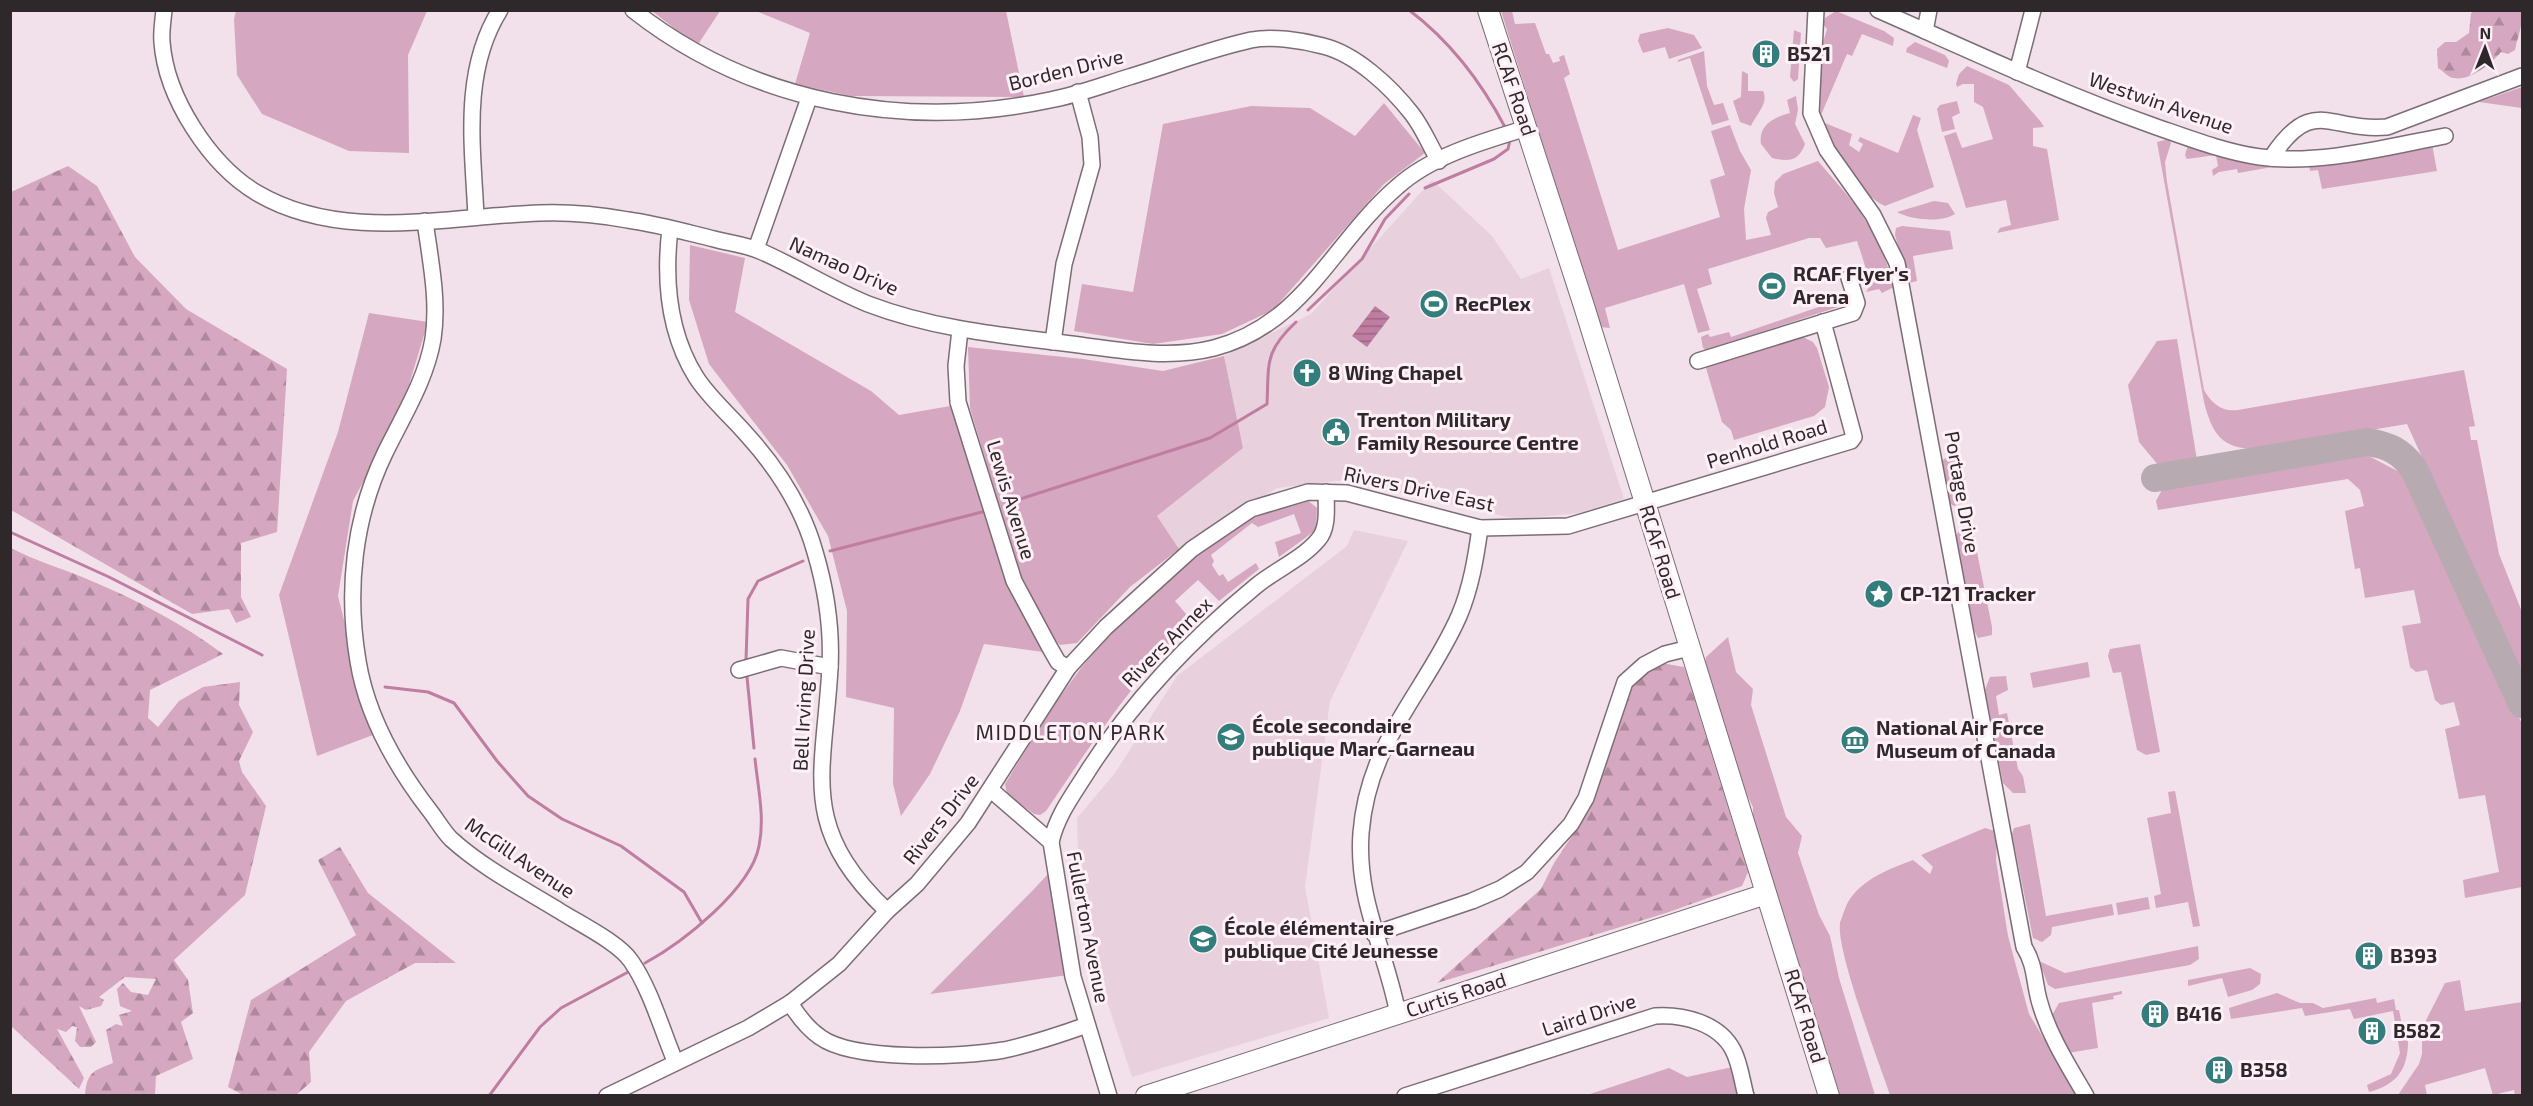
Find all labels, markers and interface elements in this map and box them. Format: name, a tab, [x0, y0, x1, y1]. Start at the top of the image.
north arrow	[2455, 18, 2515, 78]
text: N	[2479, 23, 2491, 42]
building icon: B521	[1750, 38, 1782, 70]
street label: RCAF Road	[1488, 39, 1542, 139]
place label: B521	[1787, 41, 1831, 65]
street label: Borden Drive	[1006, 43, 1126, 95]
street label: Westwin Avenue	[2086, 66, 2237, 138]
street label: Namao Drive	[786, 230, 903, 300]
place label: RCAF Flyer's Arena	[1793, 261, 1909, 308]
sports icon: RCAF Flyer's Arena	[1756, 270, 1788, 302]
sports icon: RecPlex	[1418, 288, 1450, 320]
place label: RecPlex	[1455, 291, 1531, 315]
church icon: 8 Wing Chapel	[1291, 357, 1323, 389]
place label: 8 Wing Chapel	[1328, 360, 1463, 384]
place label: Trenton Military Family Resource Centre	[1357, 407, 1579, 455]
street label: Penhold Road	[1703, 413, 1830, 473]
public building icon: Trenton Military Family Resource Centre	[1320, 416, 1352, 448]
street label: Portage Drive	[1940, 429, 1986, 555]
street label: Lewis Avenue	[982, 437, 1041, 562]
street label: Rivers Drive East	[1342, 460, 1497, 516]
street label: RCAF Road	[1635, 502, 1687, 602]
place icon: CP-121 Tracker	[1863, 578, 1895, 610]
place label: CP-121 Tracker	[1900, 581, 2036, 605]
street label: Rivers Annex	[1116, 591, 1217, 691]
street label: Bell Irving Drive	[787, 628, 819, 772]
place label: École secondaire publique Marc-Garneau	[1252, 713, 1475, 760]
place label: National Air Force Museum of Canada	[1876, 715, 2056, 762]
district label: MIDDLETON PARK	[976, 719, 1166, 744]
school or university icon: École secondaire publique Marc-Garneau	[1215, 721, 1247, 753]
museum icon: National Air Force Museum of Canada	[1839, 724, 1871, 756]
street label: Rivers Drive	[897, 768, 983, 869]
street label: McGill Avenue	[461, 812, 580, 903]
street label: Fullerton Avenue	[1062, 849, 1115, 1005]
place label: École élémentaire publique Cité Jeunesse	[1224, 915, 1438, 962]
school or university icon: École élémentaire publique Cité Jeunesse	[1187, 923, 1219, 955]
building icon: B393	[2353, 940, 2385, 972]
place label: B393	[2390, 943, 2437, 967]
street label: RCAF Road	[1780, 966, 1832, 1066]
street label: Curtis Road	[1402, 967, 1509, 1022]
street label: Laird Drive	[1539, 988, 1639, 1041]
building icon: B416	[2139, 998, 2171, 1030]
place label: B416	[2176, 1001, 2222, 1025]
building icon: B582	[2356, 1015, 2388, 1047]
place label: B582	[2393, 1018, 2441, 1042]
building icon: B358	[2203, 1054, 2235, 1086]
place label: B358	[2240, 1057, 2288, 1081]

